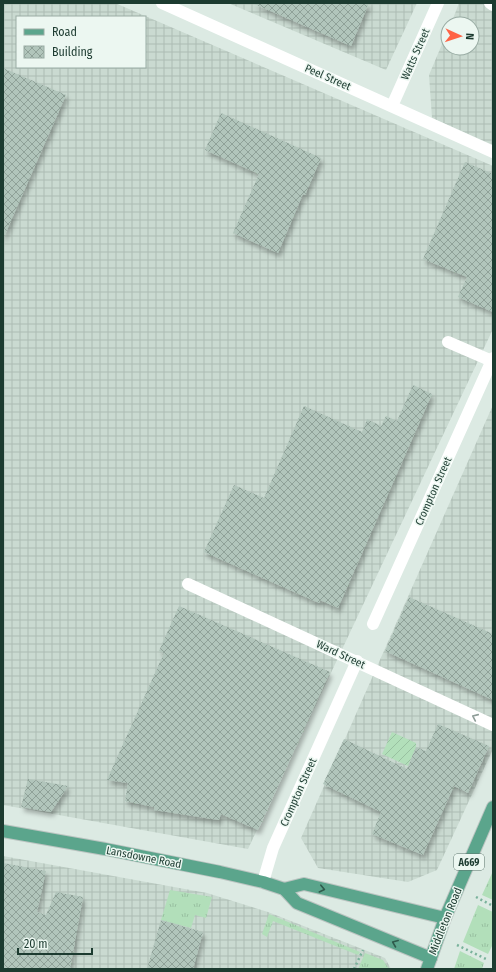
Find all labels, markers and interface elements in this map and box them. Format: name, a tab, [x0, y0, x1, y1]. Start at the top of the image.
legend	[16, 16, 146, 68]
north arrow	[440, 16, 480, 56]
text: Road	[52, 25, 77, 39]
street label: Watts Street	[398, 26, 433, 82]
text: N	[463, 33, 476, 40]
text: Building	[52, 45, 93, 59]
street label: Peel Street	[303, 62, 353, 93]
street label: Crompton Street	[413, 455, 455, 528]
street label: Ward Street	[314, 637, 368, 672]
one-way arrow	[472, 714, 480, 722]
street label: Crompton Street	[278, 756, 320, 829]
street label: Lansdowne Road	[105, 844, 183, 871]
road number: A669	[454, 854, 484, 870]
one-way arrow	[319, 884, 325, 892]
street label: Middleton Road	[426, 886, 465, 957]
scale bar	[18, 930, 92, 956]
text: 20 m	[24, 937, 48, 951]
one-way arrow	[391, 940, 399, 948]

